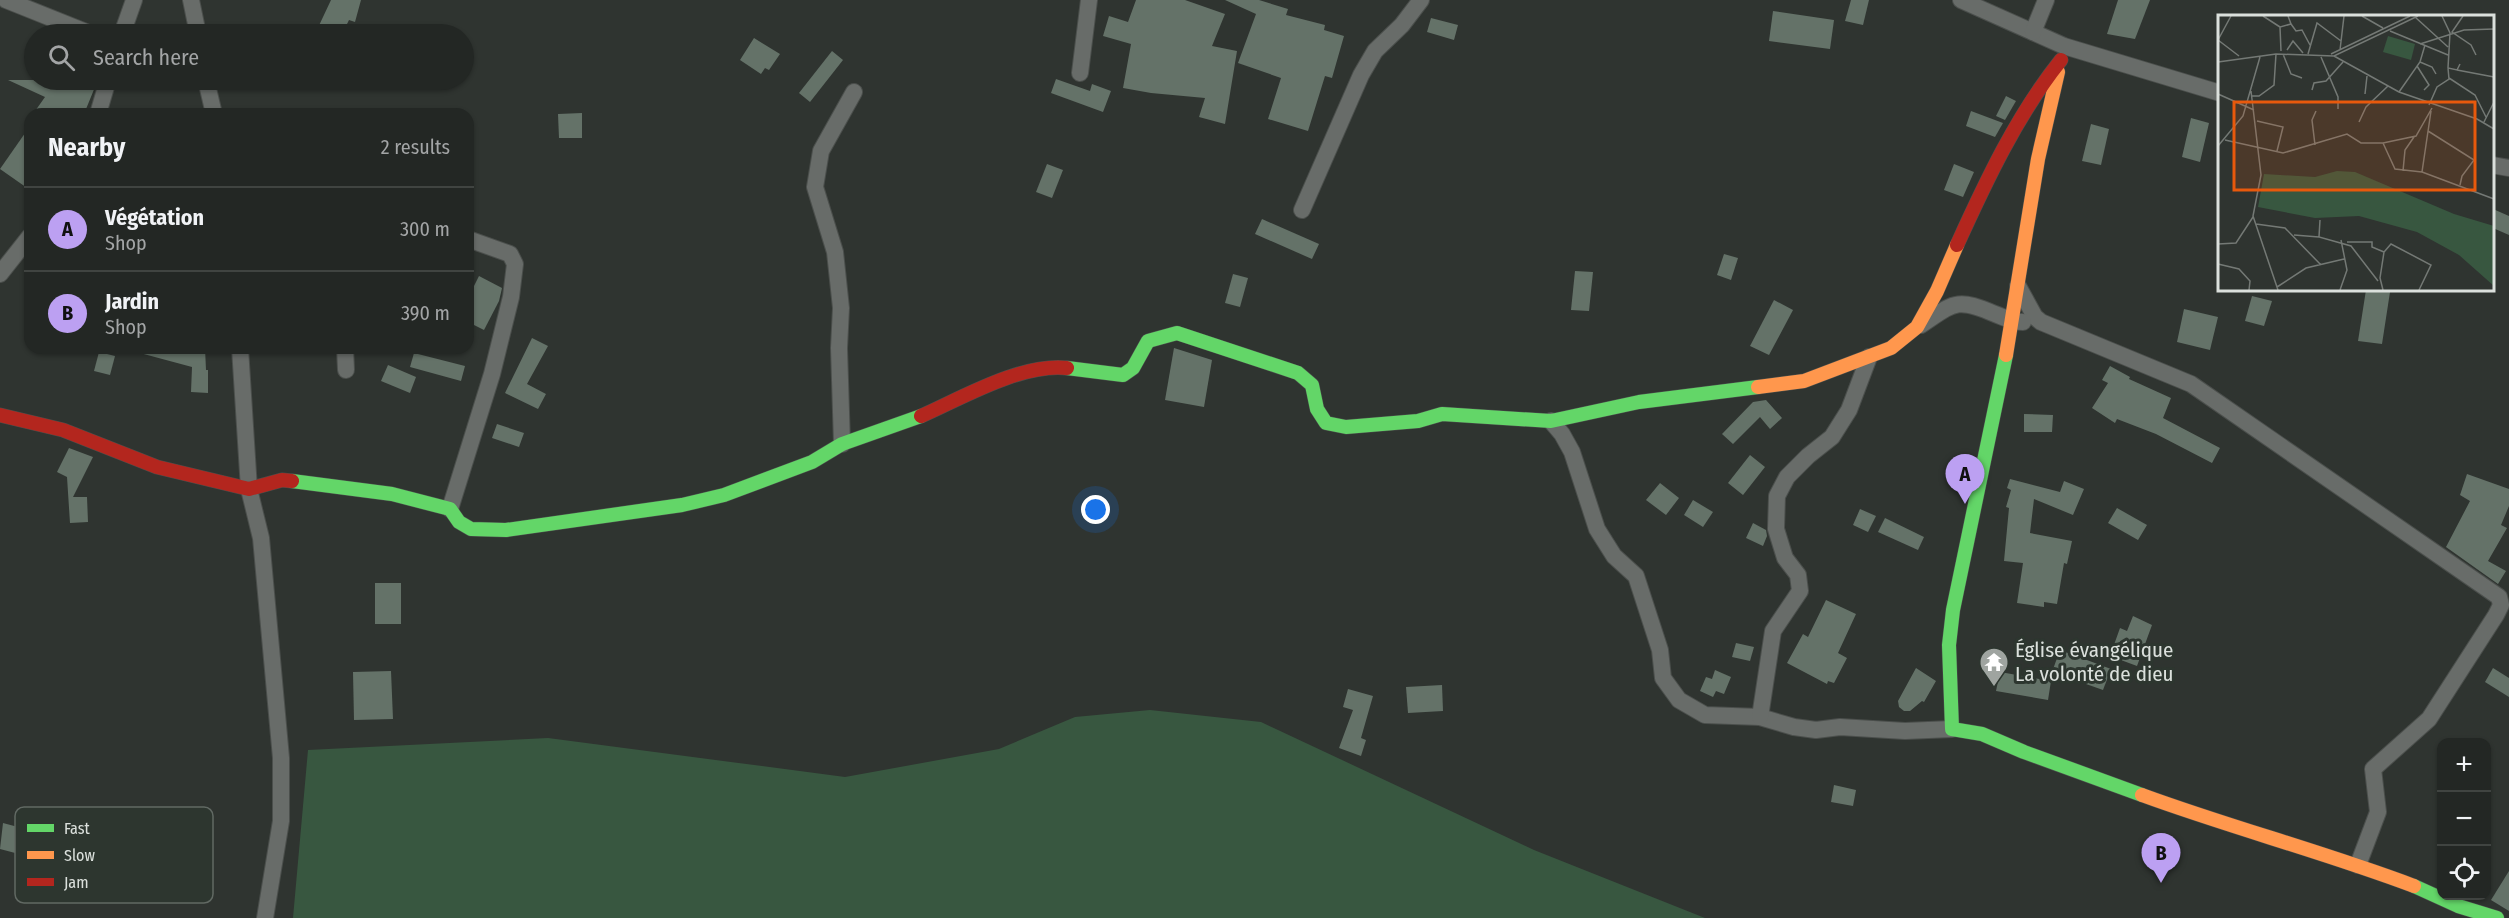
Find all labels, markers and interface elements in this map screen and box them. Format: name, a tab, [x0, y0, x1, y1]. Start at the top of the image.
inset map	[2218, 15, 2494, 291]
search box	[24, 24, 474, 90]
icon: search	[45, 41, 78, 74]
text: Search here	[93, 44, 199, 71]
text: Nearby	[48, 132, 125, 163]
text: 2 results	[381, 135, 450, 159]
text: Végétation	[105, 204, 204, 231]
text: A	[62, 217, 73, 241]
text: 300 m	[400, 217, 450, 241]
text: Shop	[105, 231, 147, 255]
text: Jardin	[105, 288, 159, 315]
text: B	[62, 301, 73, 325]
text: 390 m	[401, 301, 450, 325]
text: Shop	[105, 315, 147, 339]
pin: A	[1946, 454, 1984, 504]
your location	[1081, 495, 1110, 524]
place label: Église évangélique La volonté de dieu	[2015, 637, 2174, 687]
temple icon: Église évangélique La volonté de dieu	[1978, 646, 2010, 688]
map controls	[2437, 738, 2491, 900]
button: +	[2437, 738, 2491, 792]
button: −	[2437, 792, 2491, 846]
legend	[15, 807, 213, 903]
text: Fast	[64, 819, 91, 838]
pin: B	[2142, 834, 2180, 883]
text: Slow	[64, 846, 95, 865]
button: locate	[2437, 846, 2491, 900]
text: Jam	[64, 873, 89, 892]

